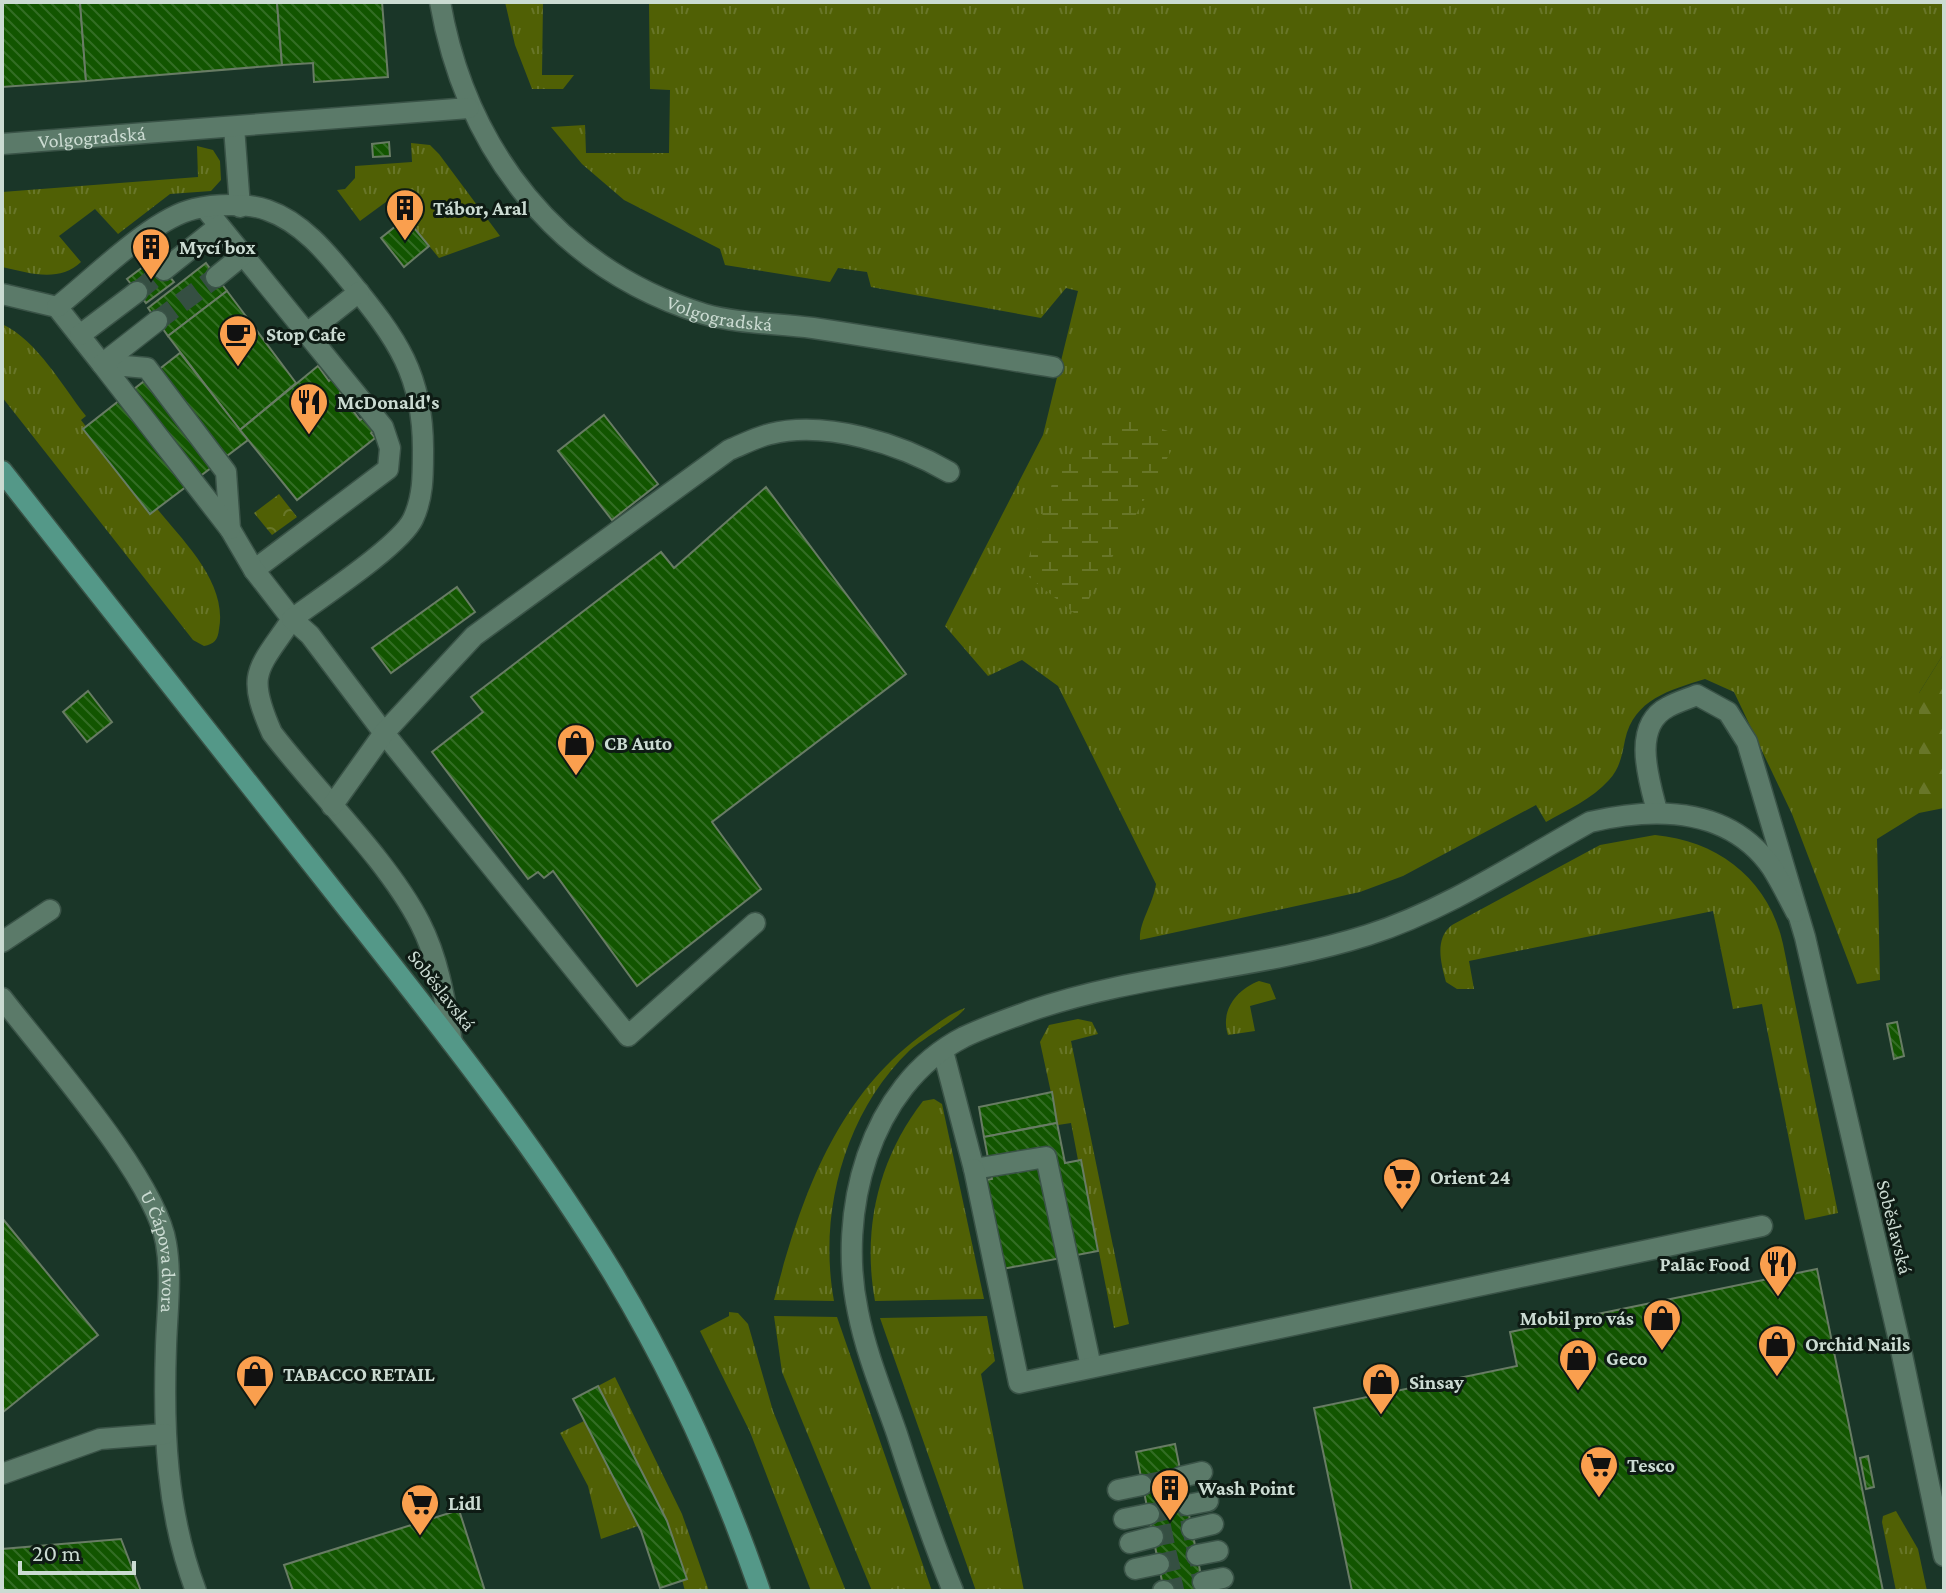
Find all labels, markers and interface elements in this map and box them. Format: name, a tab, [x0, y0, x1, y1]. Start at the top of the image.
street label: Volgogradská	[37, 122, 146, 152]
building icon: Tábor, Aral	[384, 187, 426, 242]
place label: Tábor, Aral	[433, 197, 528, 219]
building icon: Mycí box	[130, 226, 172, 281]
place label: Mycí box	[179, 236, 256, 258]
street label: Volgogradská	[663, 291, 773, 335]
cafe icon: Stop Cafe	[217, 313, 259, 368]
place label: Stop Cafe	[266, 323, 346, 345]
restaurant icon: McDonald's	[288, 381, 330, 436]
place label: McDonald's	[337, 391, 439, 413]
shop icon: CB Auto	[555, 722, 597, 777]
place label: CB Auto	[604, 732, 672, 754]
street label: Soběslavská	[404, 945, 480, 1035]
supermarket icon: Orient 24	[1381, 1156, 1423, 1211]
place label: Orient 24	[1430, 1166, 1511, 1188]
street label: Soběslavská	[1873, 1178, 1917, 1276]
street label: U Čápova dvora	[136, 1186, 180, 1313]
restaurant icon: Palāc Food	[1757, 1243, 1799, 1298]
place label: Palāc Food	[1659, 1253, 1750, 1275]
shop icon: Mobil pro vás	[1641, 1297, 1683, 1352]
place label: Mobil pro vás	[1520, 1307, 1634, 1329]
shop icon: Orchid Nails	[1756, 1323, 1798, 1378]
place label: Orchid Nails	[1805, 1333, 1910, 1355]
shop icon: Geco	[1557, 1337, 1599, 1392]
place label: Geco	[1606, 1347, 1647, 1369]
shop icon: TABACCO RETAIL	[234, 1353, 276, 1408]
shop icon: Sinsay	[1360, 1361, 1402, 1416]
place label: TABACCO RETAIL	[283, 1363, 435, 1385]
place label: Sinsay	[1409, 1371, 1464, 1393]
supermarket icon: Tesco	[1578, 1444, 1620, 1499]
place label: Tesco	[1627, 1454, 1675, 1476]
building icon: Wash Point	[1149, 1467, 1191, 1522]
place label: Wash Point	[1197, 1477, 1296, 1499]
supermarket icon: Lidl	[399, 1482, 441, 1537]
place label: Lidl	[448, 1492, 482, 1514]
scale bar	[20, 1525, 134, 1575]
text: 20 m	[32, 1539, 81, 1566]

